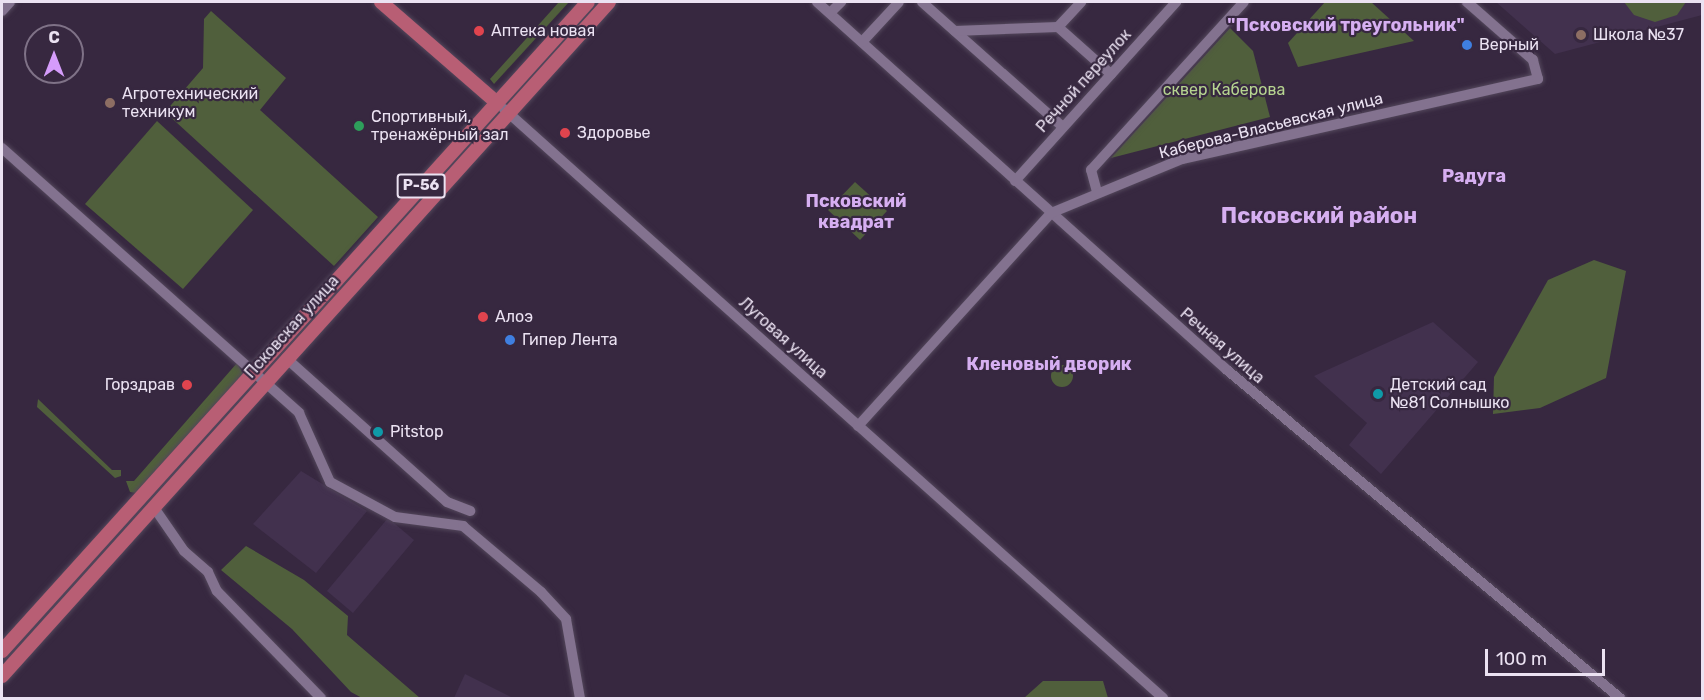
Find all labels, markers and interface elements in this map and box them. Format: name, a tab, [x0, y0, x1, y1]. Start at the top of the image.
district label: "Псковский треугольник"	[1227, 14, 1465, 36]
place label: Аптека новая	[491, 21, 595, 41]
north arrow	[24, 24, 84, 84]
marker: Аптека новая	[472, 24, 486, 38]
street label: Речной переулок	[1033, 25, 1135, 137]
place label: Школа №37	[1593, 25, 1684, 45]
text: С	[48, 28, 60, 47]
marker: Школа №37	[1574, 28, 1588, 42]
place label: Верный	[1479, 35, 1539, 55]
marker: Верный	[1460, 38, 1474, 52]
park label: сквер Каберова	[1163, 80, 1285, 100]
place label: Агротехнический техникум	[122, 84, 258, 122]
street label: Каберова-Власьевская улица	[1157, 89, 1385, 163]
marker: Агротехнический техникум	[103, 96, 117, 110]
place label: Спортивный, тренажёрный зал	[371, 107, 509, 145]
marker: Спортивный, тренажёрный зал	[352, 119, 366, 133]
place label: Здоровье	[577, 123, 650, 143]
marker: Здоровье	[558, 126, 572, 140]
district label: Радуга	[1442, 165, 1506, 187]
road number: Р-56	[396, 174, 446, 198]
district label: Псковский квадрат	[806, 191, 906, 234]
district label: Псковский район	[1221, 203, 1417, 229]
street label: Псковская улица	[241, 272, 343, 382]
street label: Луговая улица	[735, 293, 831, 383]
street label: Речная улица	[1176, 304, 1268, 388]
place label: Алоэ	[495, 307, 533, 327]
marker: Алоэ	[476, 310, 490, 324]
place label: Гипер Лента	[522, 330, 618, 350]
marker: Гипер Лента	[503, 333, 517, 347]
district label: Кленовый дворик	[966, 353, 1132, 375]
place label: Горздрав	[105, 375, 175, 395]
place label: Детский сад №81 Солнышко	[1390, 375, 1509, 413]
marker: Горздрав	[180, 378, 194, 392]
marker: Детский сад №81 Солнышко	[1371, 387, 1385, 401]
place label: Pitstop	[390, 422, 444, 442]
marker: Pitstop	[371, 425, 385, 439]
scale bar	[1488, 637, 1608, 675]
text: 100 m	[1496, 648, 1547, 670]

